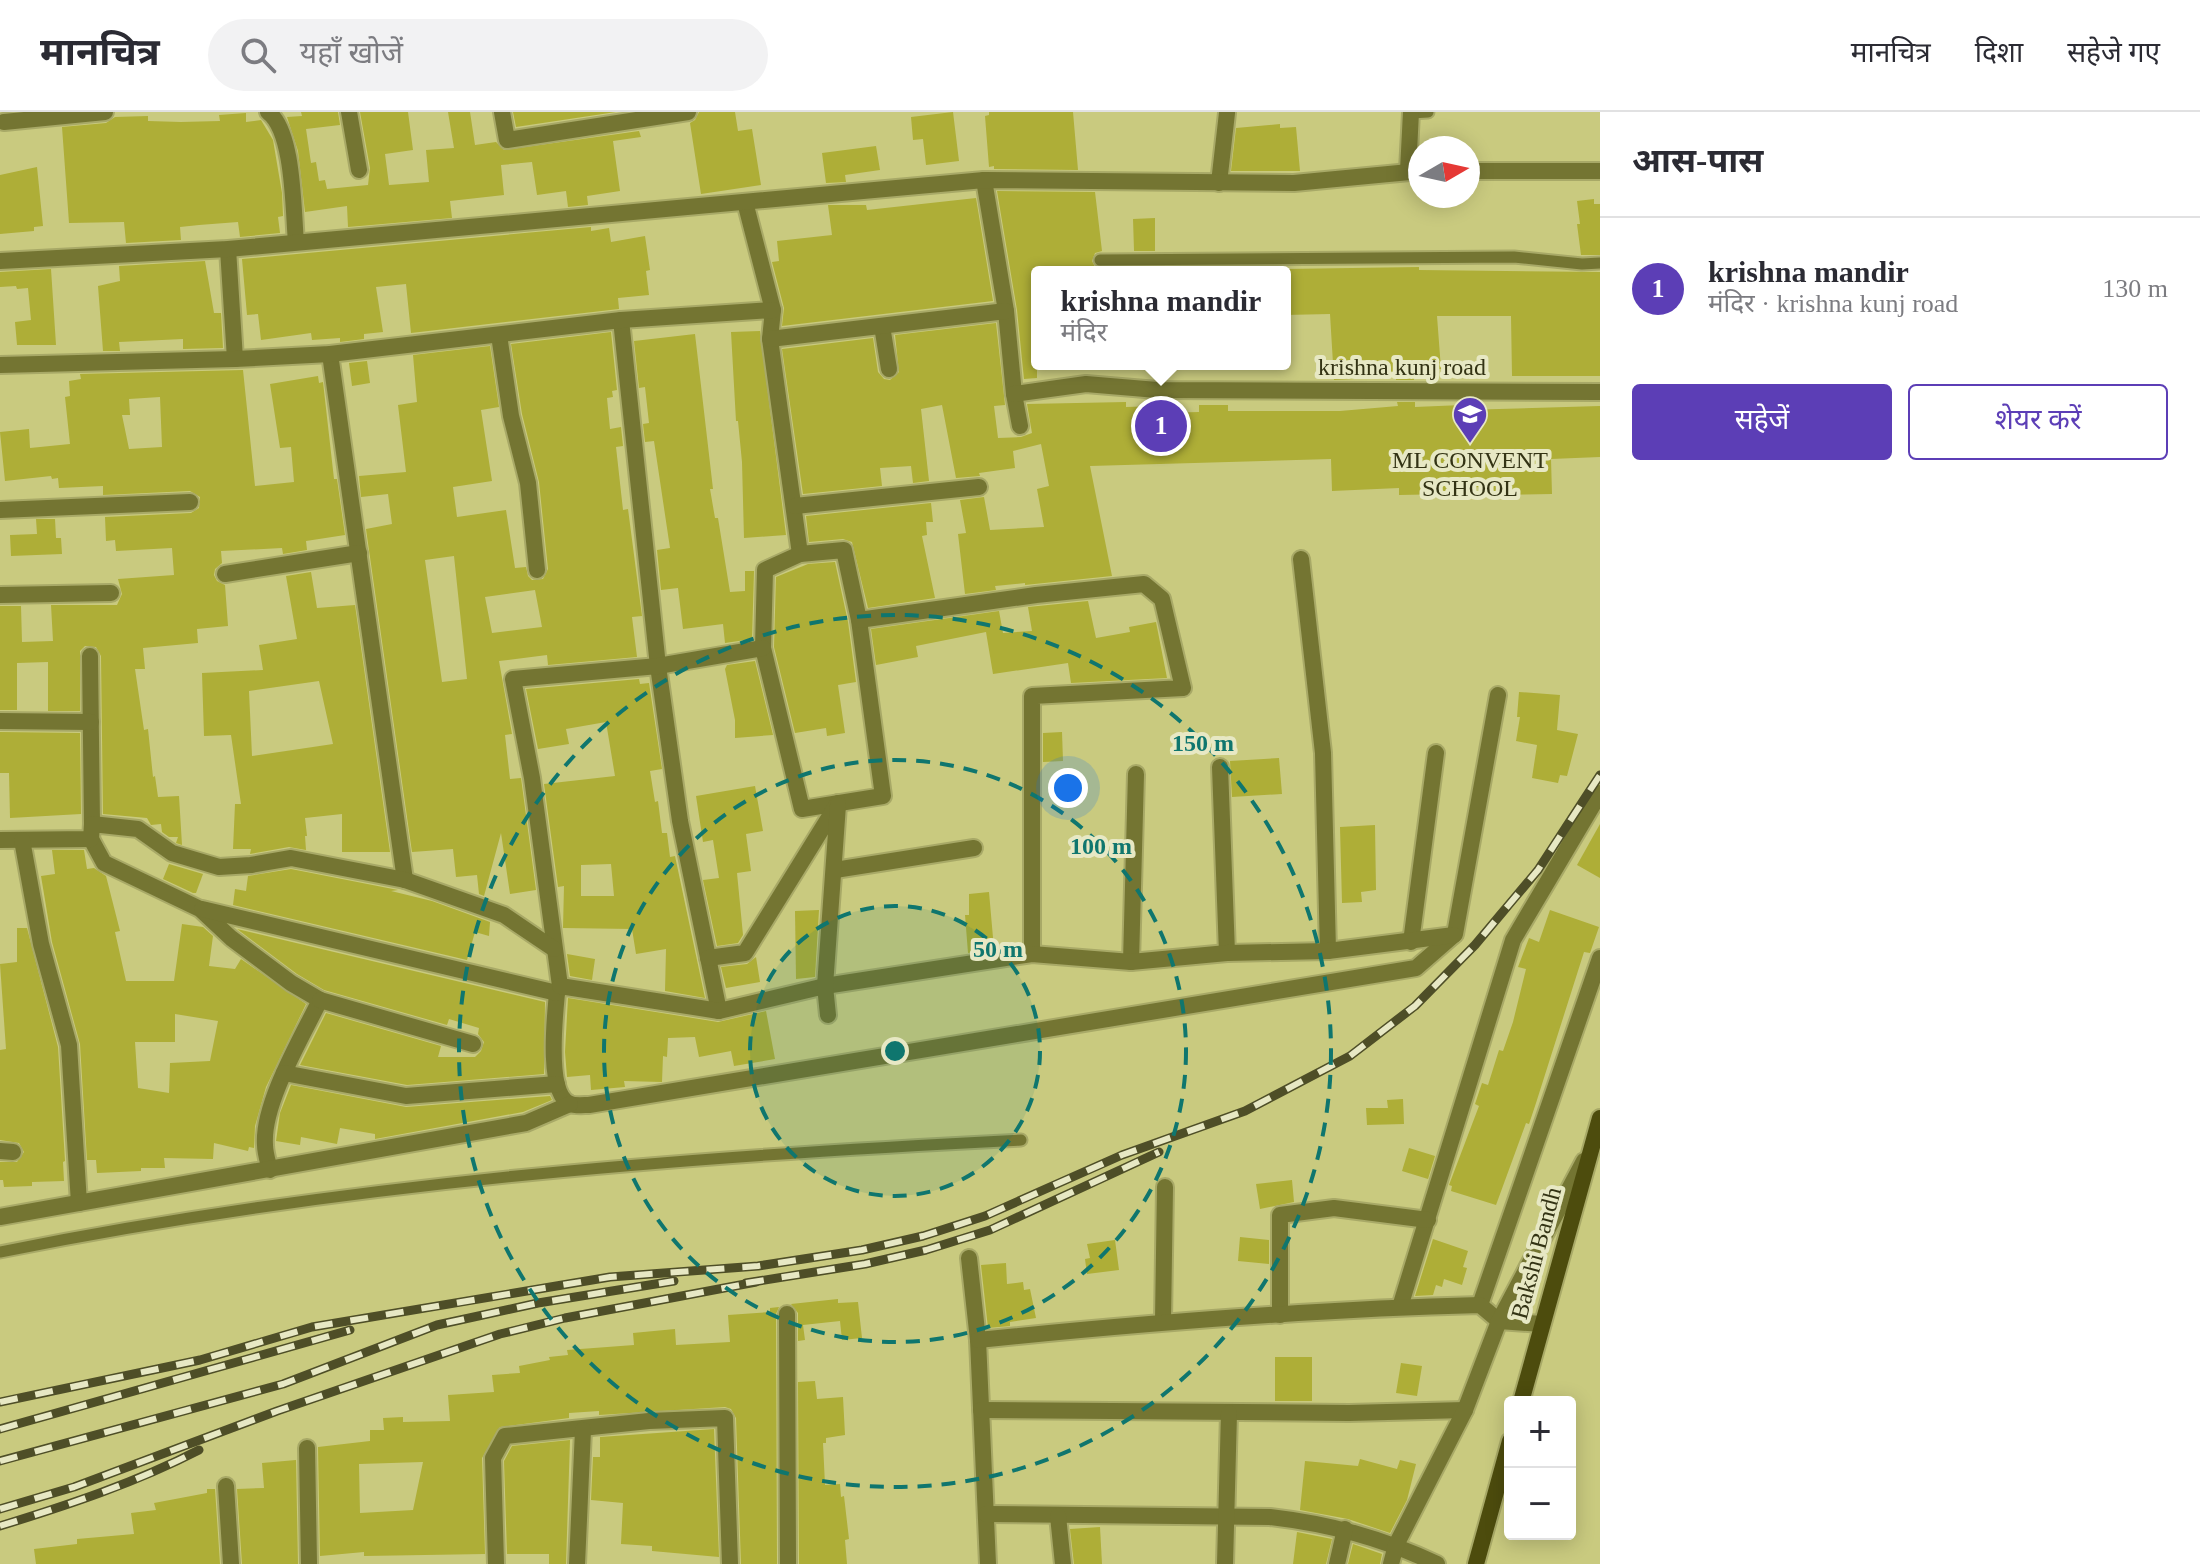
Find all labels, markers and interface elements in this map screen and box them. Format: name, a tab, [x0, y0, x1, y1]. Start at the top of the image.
search box	[208, 19, 768, 91]
text: मानचित्र	[40, 31, 160, 73]
icon: search	[236, 33, 280, 77]
text: यहाँ खोजें	[300, 36, 403, 69]
text: मानचित्र	[1851, 37, 1931, 68]
text: दिशा	[1975, 37, 2023, 68]
text: सहेजे गए	[2067, 37, 2160, 68]
north arrow	[1408, 136, 1480, 208]
text: आस-पास	[1632, 142, 1763, 179]
text: krishna mandir	[1708, 255, 1909, 288]
popup	[1031, 266, 1291, 370]
text: 1	[1652, 274, 1665, 303]
text: 130 m	[2102, 274, 2168, 303]
text: krishna mandir	[1061, 284, 1261, 317]
text: मंदिर · krishna kunj road	[1708, 289, 1958, 318]
text: मंदिर	[1061, 318, 1107, 347]
street label: krishna kunj road	[1318, 354, 1486, 380]
button: सहेजें	[1632, 384, 1892, 460]
button: शेयर करें	[1908, 384, 2168, 460]
school or university icon: ML CONVENT SCHOOL	[1451, 395, 1489, 445]
pin: 1	[1135, 396, 1187, 456]
place label: ML CONVENT SCHOOL	[1392, 447, 1548, 501]
text: 150 m	[1172, 730, 1234, 756]
your location	[1048, 768, 1088, 808]
text: 100 m	[1070, 833, 1132, 859]
text: 50 m	[973, 936, 1023, 962]
centre of rings	[881, 1037, 909, 1065]
street label: Bakshi Bandh	[1506, 1184, 1566, 1322]
map controls	[1504, 1396, 1576, 1540]
button: +	[1504, 1396, 1576, 1468]
button: −	[1504, 1468, 1576, 1540]

